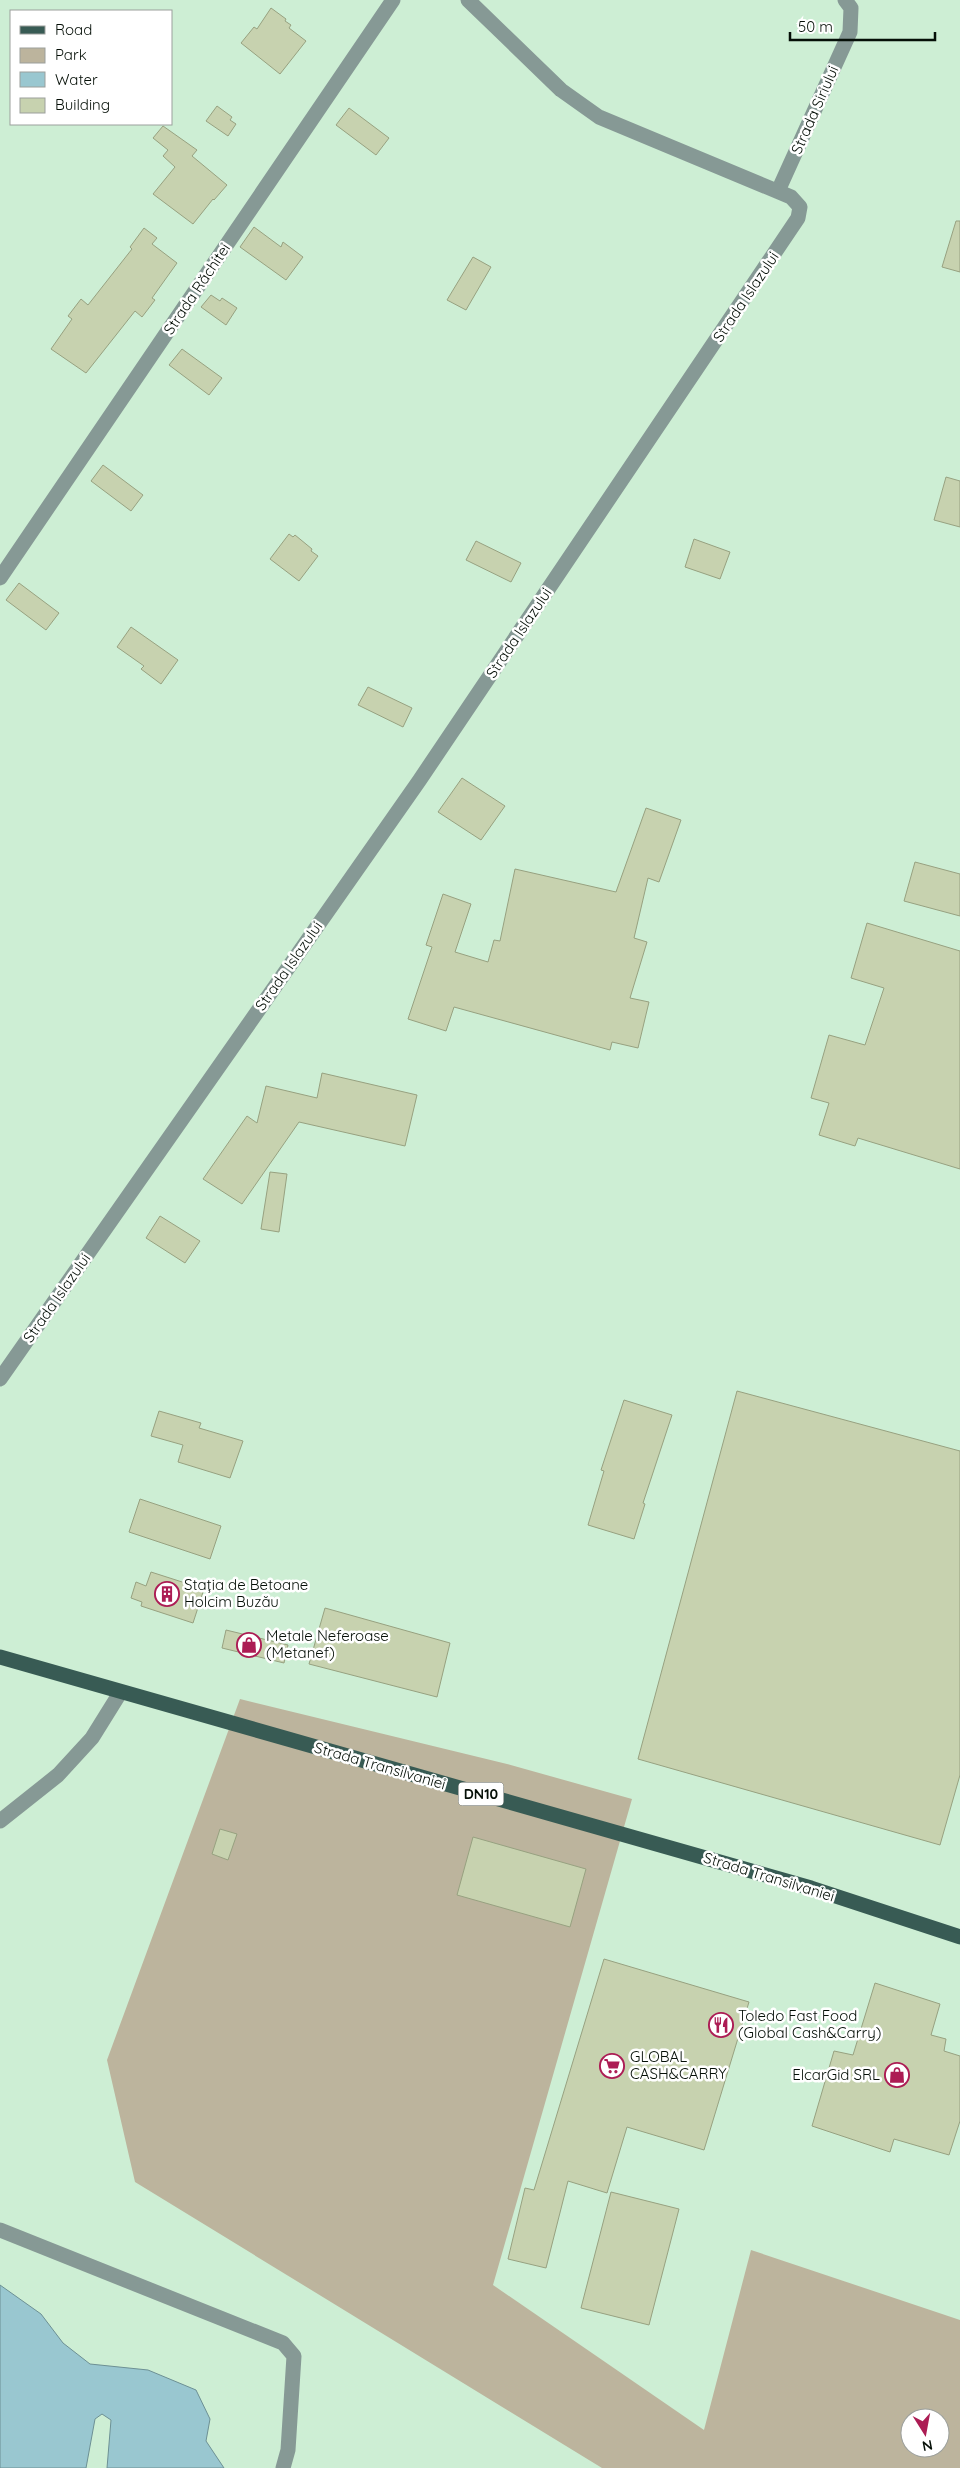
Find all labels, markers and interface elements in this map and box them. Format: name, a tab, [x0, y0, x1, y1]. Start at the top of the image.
legend	[10, 10, 172, 125]
scale bar	[790, 10, 935, 42]
text: 50 m	[798, 17, 833, 36]
text: Road	[55, 20, 92, 39]
text: Park	[55, 45, 87, 64]
street label: Strada Siriului	[787, 63, 842, 157]
text: Water	[55, 70, 98, 89]
text: Building	[55, 95, 110, 114]
street label: Strada Răchitei	[159, 240, 234, 338]
street label: Strada Islazului	[708, 248, 783, 345]
street label: Strada Islazului	[481, 584, 556, 681]
street label: Strada Islazului	[251, 917, 326, 1014]
street label: Strada Islazului	[19, 1249, 94, 1346]
place label: Stația de Betoane Holcim Buzău	[184, 1575, 308, 1611]
building icon: Stația de Betoane Holcim Buzău	[154, 1581, 180, 1607]
place label: Metale Neferoase (Metanef)	[266, 1626, 389, 1662]
shop icon: Metale Neferoase (Metanef)	[236, 1632, 262, 1658]
street label: Strada Transilvaniei	[312, 1738, 448, 1793]
road number: DN10	[458, 1782, 504, 1806]
street label: Strada Transilvaniei	[701, 1848, 837, 1905]
place label: Toledo Fast Food (Global Cash&Carry)	[738, 2006, 881, 2042]
restaurant icon: Toledo Fast Food (Global Cash&Carry)	[708, 2012, 734, 2038]
place label: GLOBAL CASH&CARRY	[630, 2047, 727, 2083]
supermarket icon: GLOBAL CASH&CARRY	[599, 2053, 625, 2079]
shop icon: ElcarGid SRL	[884, 2062, 910, 2088]
place label: ElcarGid SRL	[792, 2065, 880, 2084]
north arrow	[900, 2408, 950, 2458]
text: N	[921, 2436, 934, 2456]

